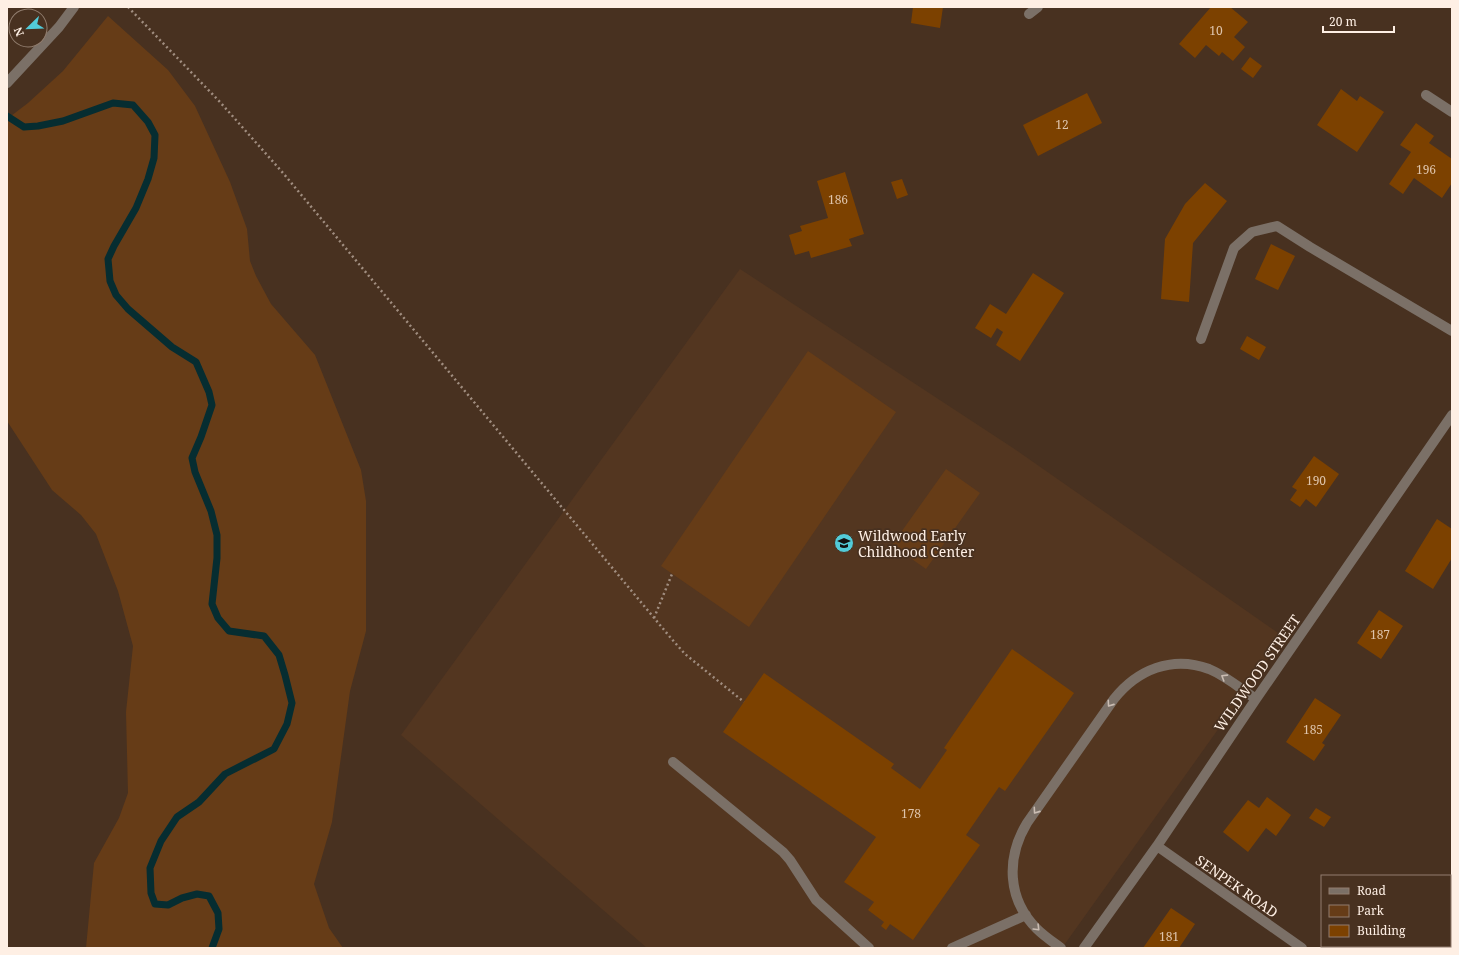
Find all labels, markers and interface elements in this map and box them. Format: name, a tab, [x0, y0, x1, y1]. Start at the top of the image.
north arrow	[8, 8, 48, 48]
scale bar	[1323, 8, 1394, 34]
text: 20 m	[1329, 13, 1357, 30]
house number: 10	[1209, 22, 1223, 39]
text: N	[10, 25, 27, 39]
house number: 12	[1055, 116, 1069, 133]
house number: 196	[1416, 161, 1436, 178]
house number: 186	[828, 191, 848, 208]
house number: 190	[1306, 472, 1326, 489]
place label: Wildwood Early Childhood Center	[858, 526, 975, 561]
school or university icon: Wildwood Early Childhood Center	[833, 532, 855, 554]
street label: WILDWOOD STREET	[1209, 610, 1305, 735]
house number: 187	[1370, 626, 1390, 643]
one-way arrow	[1221, 675, 1228, 682]
one-way arrow	[1107, 700, 1115, 707]
house number: 185	[1303, 721, 1323, 738]
house number: 178	[901, 805, 921, 822]
one-way arrow	[1034, 806, 1041, 813]
street label: SENPEK ROAD	[1192, 850, 1282, 922]
legend	[1321, 875, 1451, 947]
text: Road	[1357, 882, 1387, 899]
text: Park	[1357, 902, 1385, 919]
text: Building	[1357, 922, 1406, 939]
one-way arrow	[1032, 923, 1040, 931]
house number: 181	[1159, 928, 1179, 945]

